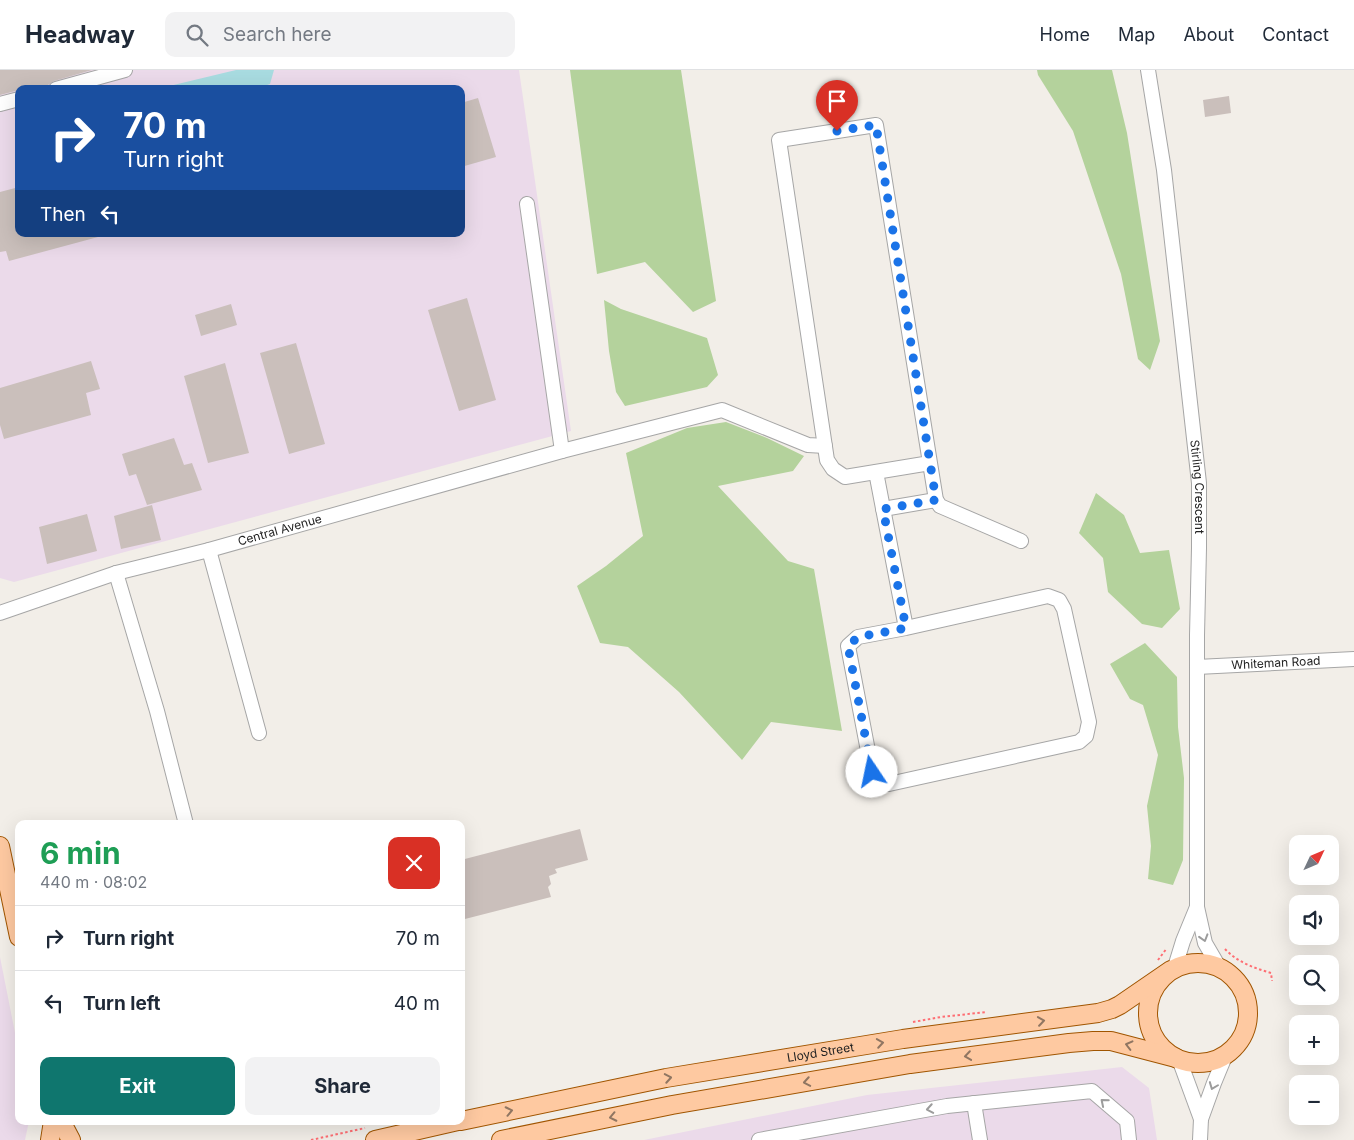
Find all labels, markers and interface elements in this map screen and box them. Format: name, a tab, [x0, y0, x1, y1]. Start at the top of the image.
search box	[165, 12, 515, 57]
text: Headway	[25, 20, 135, 49]
icon: search	[183, 21, 211, 49]
text: Search here	[223, 23, 331, 46]
text: Home	[1040, 24, 1090, 45]
text: Map	[1118, 24, 1155, 45]
text: About	[1183, 24, 1234, 45]
text: Contact	[1262, 24, 1329, 45]
pin	[816, 80, 858, 131]
icon: arrive	[823, 87, 851, 115]
text: 70 m	[123, 104, 207, 146]
icon: right	[40, 105, 105, 170]
text: Turn right	[123, 146, 224, 172]
icon: left	[96, 200, 124, 228]
text: Then	[40, 203, 86, 226]
street label: Stirling Crescent	[1187, 439, 1207, 534]
street label: Central Avenue	[236, 511, 323, 549]
street label: Whiteman Road	[1231, 653, 1321, 672]
position arrow	[845, 745, 897, 797]
text: 6 min	[40, 835, 121, 871]
north arrow	[1289, 835, 1339, 885]
map controls	[1289, 835, 1339, 1125]
button: close	[388, 837, 440, 889]
text: 440 m · 08:02	[40, 872, 147, 892]
button: sound	[1289, 895, 1339, 945]
icon: right	[40, 924, 68, 952]
text: Turn right	[83, 927, 174, 950]
text: 70 m	[396, 927, 440, 950]
one-way arrow	[1199, 934, 1209, 942]
button: search	[1289, 955, 1339, 1005]
icon: left	[40, 989, 68, 1017]
text: Turn left	[83, 992, 161, 1015]
text: 40 m	[394, 992, 440, 1015]
button: +	[1289, 1015, 1339, 1065]
one-way arrow	[1038, 1016, 1046, 1027]
one-way arrow	[877, 1038, 885, 1049]
street label: Lloyd Street	[786, 1039, 855, 1065]
one-way arrow	[1124, 1040, 1133, 1051]
one-way arrow	[963, 1051, 972, 1061]
button: Exit	[40, 1057, 235, 1115]
button: Share	[245, 1057, 440, 1115]
one-way arrow	[664, 1074, 673, 1084]
button: −	[1289, 1075, 1339, 1125]
one-way arrow	[803, 1076, 812, 1086]
one-way arrow	[1209, 1081, 1219, 1090]
one-way arrow	[1101, 1098, 1110, 1107]
one-way arrow	[925, 1104, 934, 1114]
one-way arrow	[505, 1106, 513, 1117]
one-way arrow	[608, 1111, 617, 1122]

